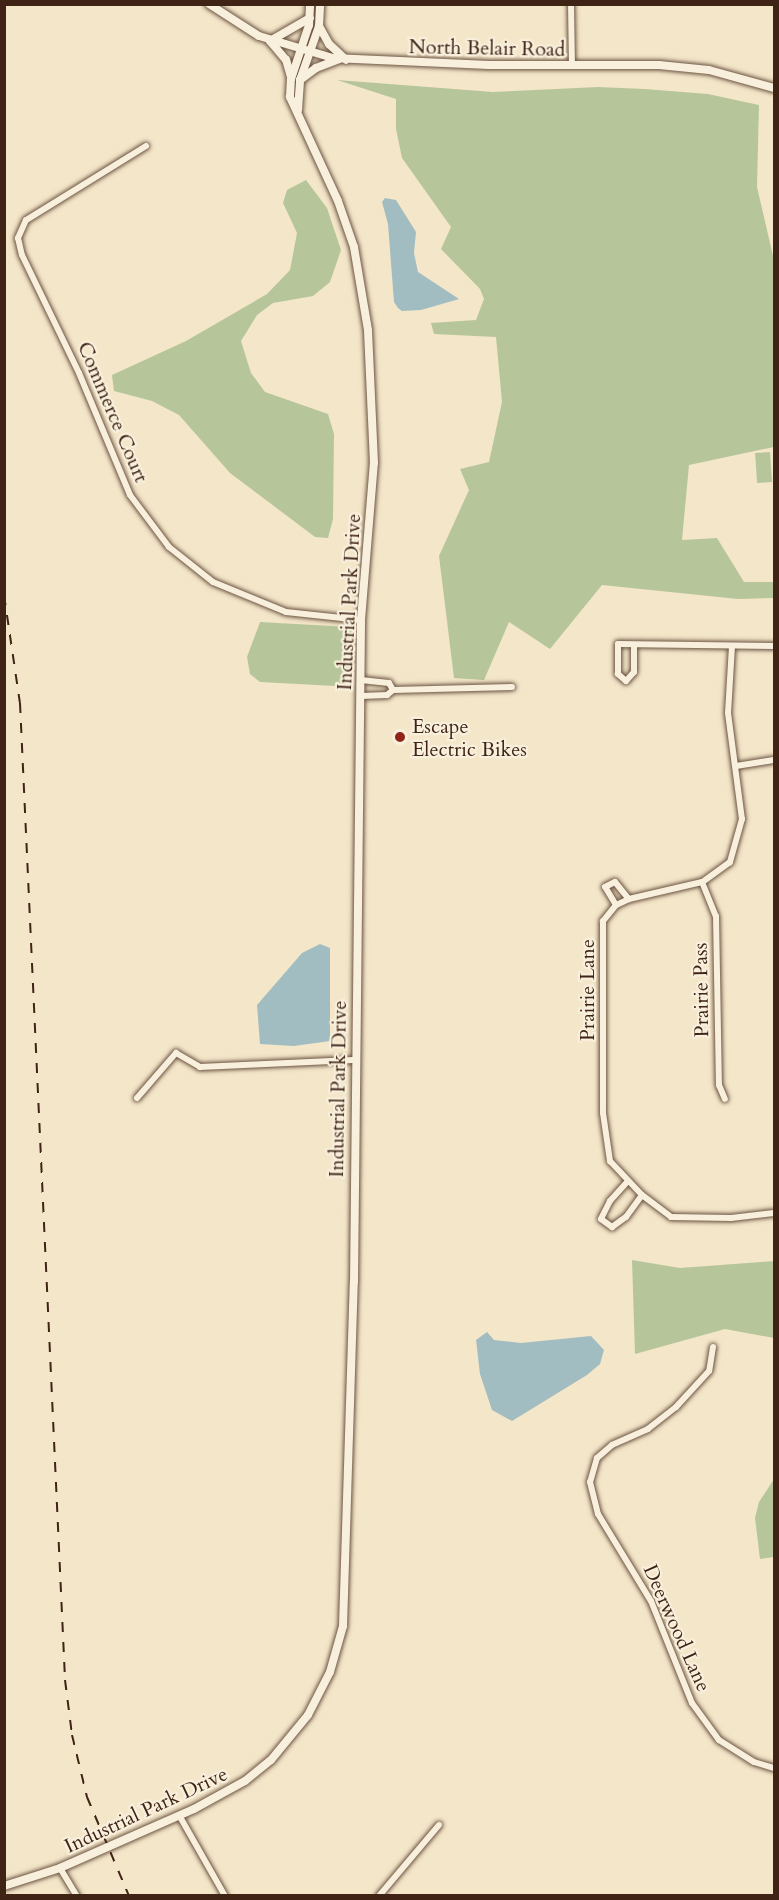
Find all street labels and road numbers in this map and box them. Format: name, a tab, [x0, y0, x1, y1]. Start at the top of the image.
street label: North Belair Road	[409, 35, 565, 61]
street label: Commerce Court	[73, 338, 153, 486]
street label: Industrial Park Drive	[332, 513, 366, 691]
street label: Prairie Lane	[575, 939, 599, 1041]
street label: Prairie Pass	[688, 942, 714, 1038]
street label: Industrial Park Drive	[324, 1000, 352, 1178]
street label: Deerwood Lane	[638, 1561, 716, 1695]
street label: Industrial Park Drive	[61, 1762, 231, 1858]

